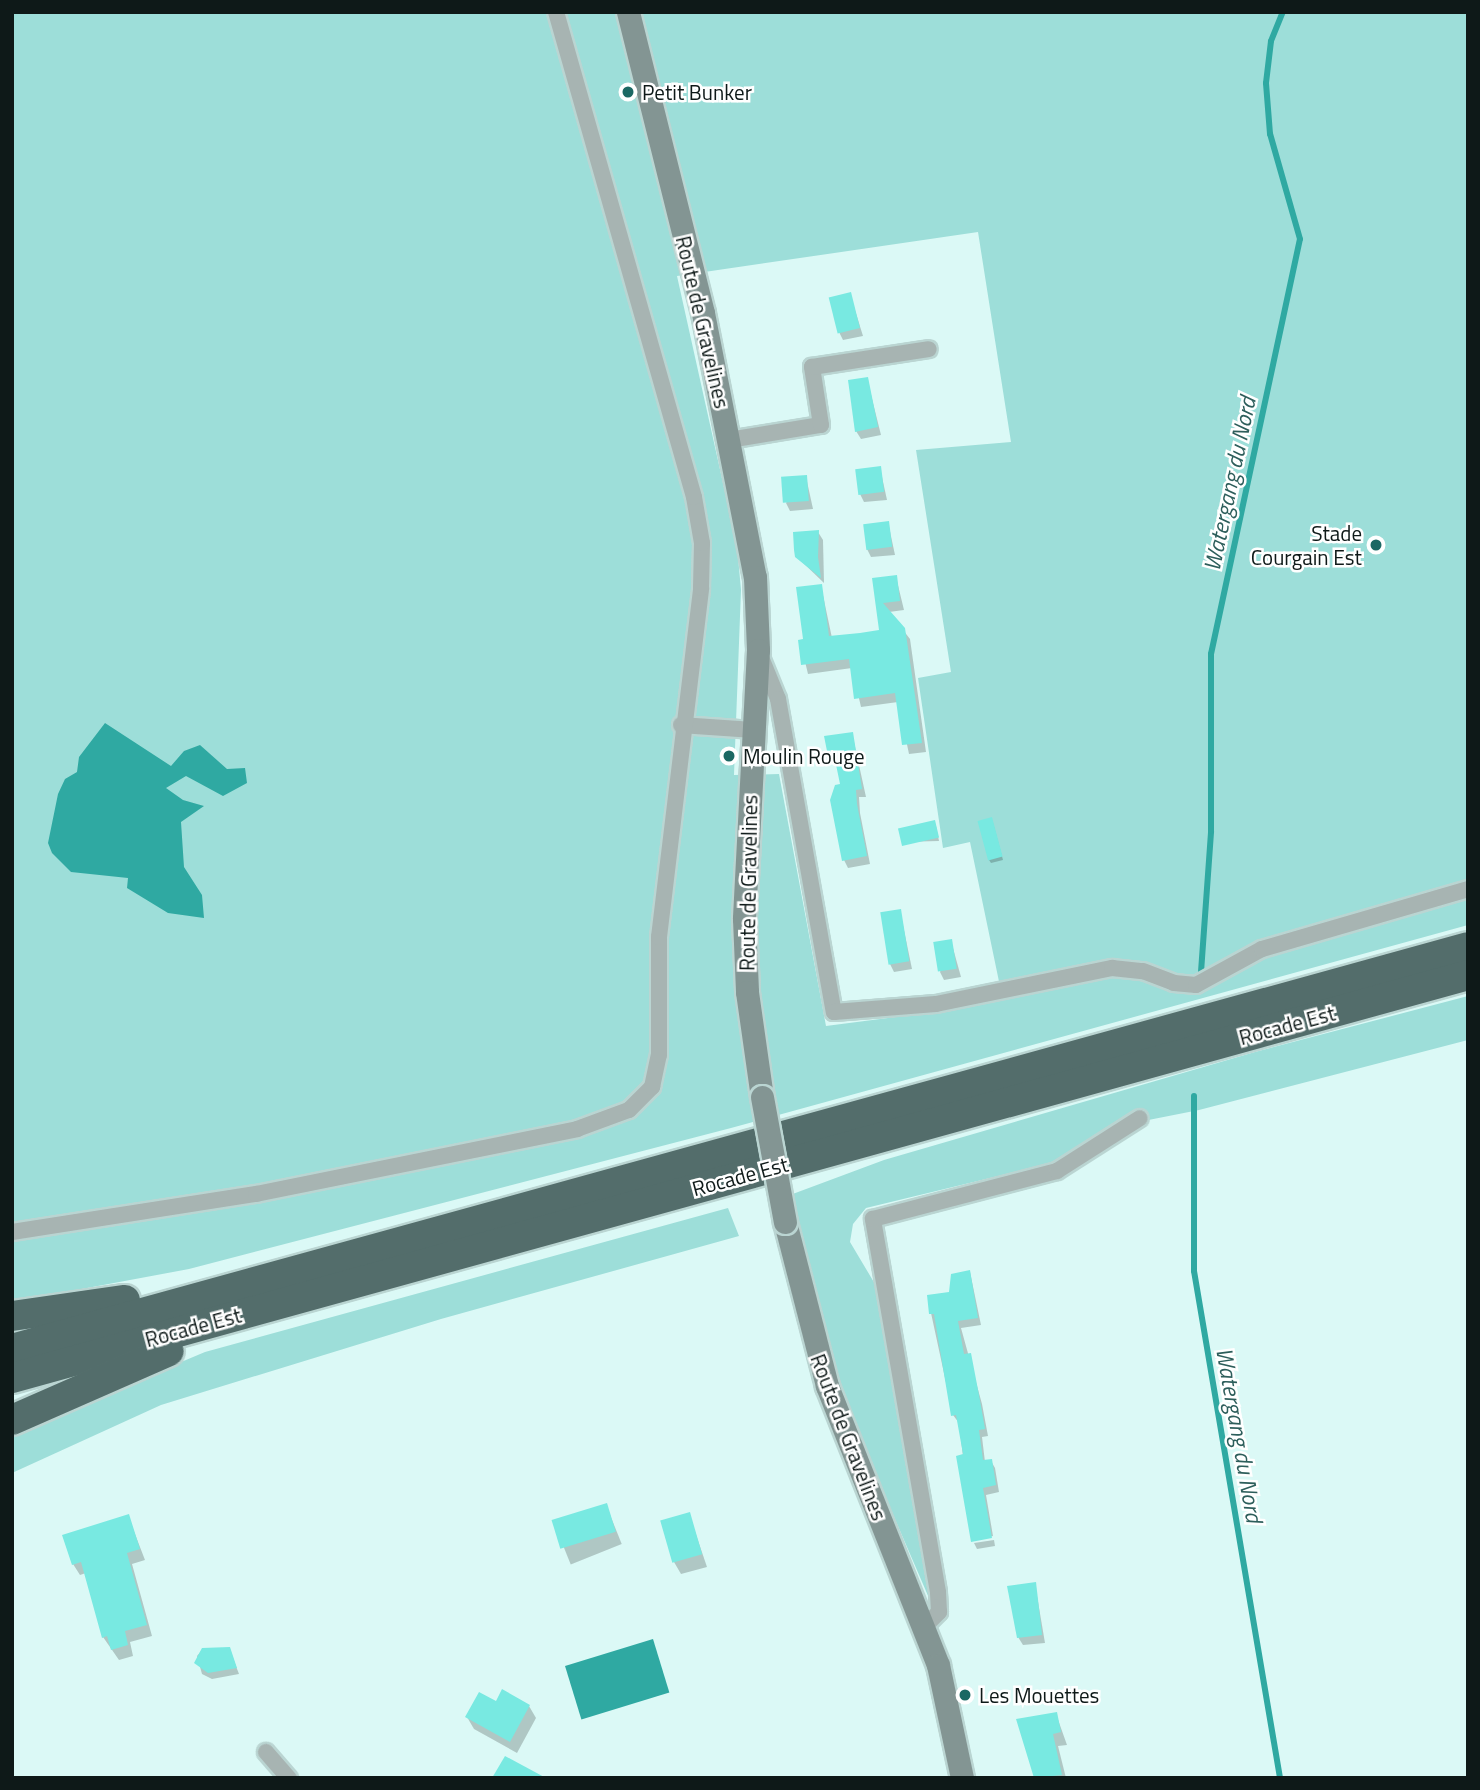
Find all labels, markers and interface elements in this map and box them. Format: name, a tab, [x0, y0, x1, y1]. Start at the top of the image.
place label: Petit Bunker	[642, 79, 752, 105]
marker: Petit Bunker	[620, 84, 636, 100]
street label: Route de Gravelines	[671, 233, 735, 411]
water label: Watergang du Nord	[1198, 395, 1262, 573]
place label: Stade Courgain Est	[1251, 520, 1362, 570]
marker: Stade Courgain Est	[1368, 537, 1384, 553]
place label: Moulin Rouge	[743, 743, 865, 769]
marker: Moulin Rouge	[721, 748, 737, 764]
street label: Route de Gravelines	[734, 795, 762, 971]
street label: Rocade Est	[1236, 1000, 1338, 1050]
street label: Rocade Est	[689, 1151, 791, 1201]
street label: Rocade Est	[142, 1302, 244, 1352]
water label: Watergang du Nord	[1210, 1345, 1268, 1525]
street label: Route de Gravelines	[806, 1350, 892, 1524]
place label: Les Mouettes	[979, 1682, 1099, 1708]
marker: Les Mouettes	[957, 1687, 973, 1703]

